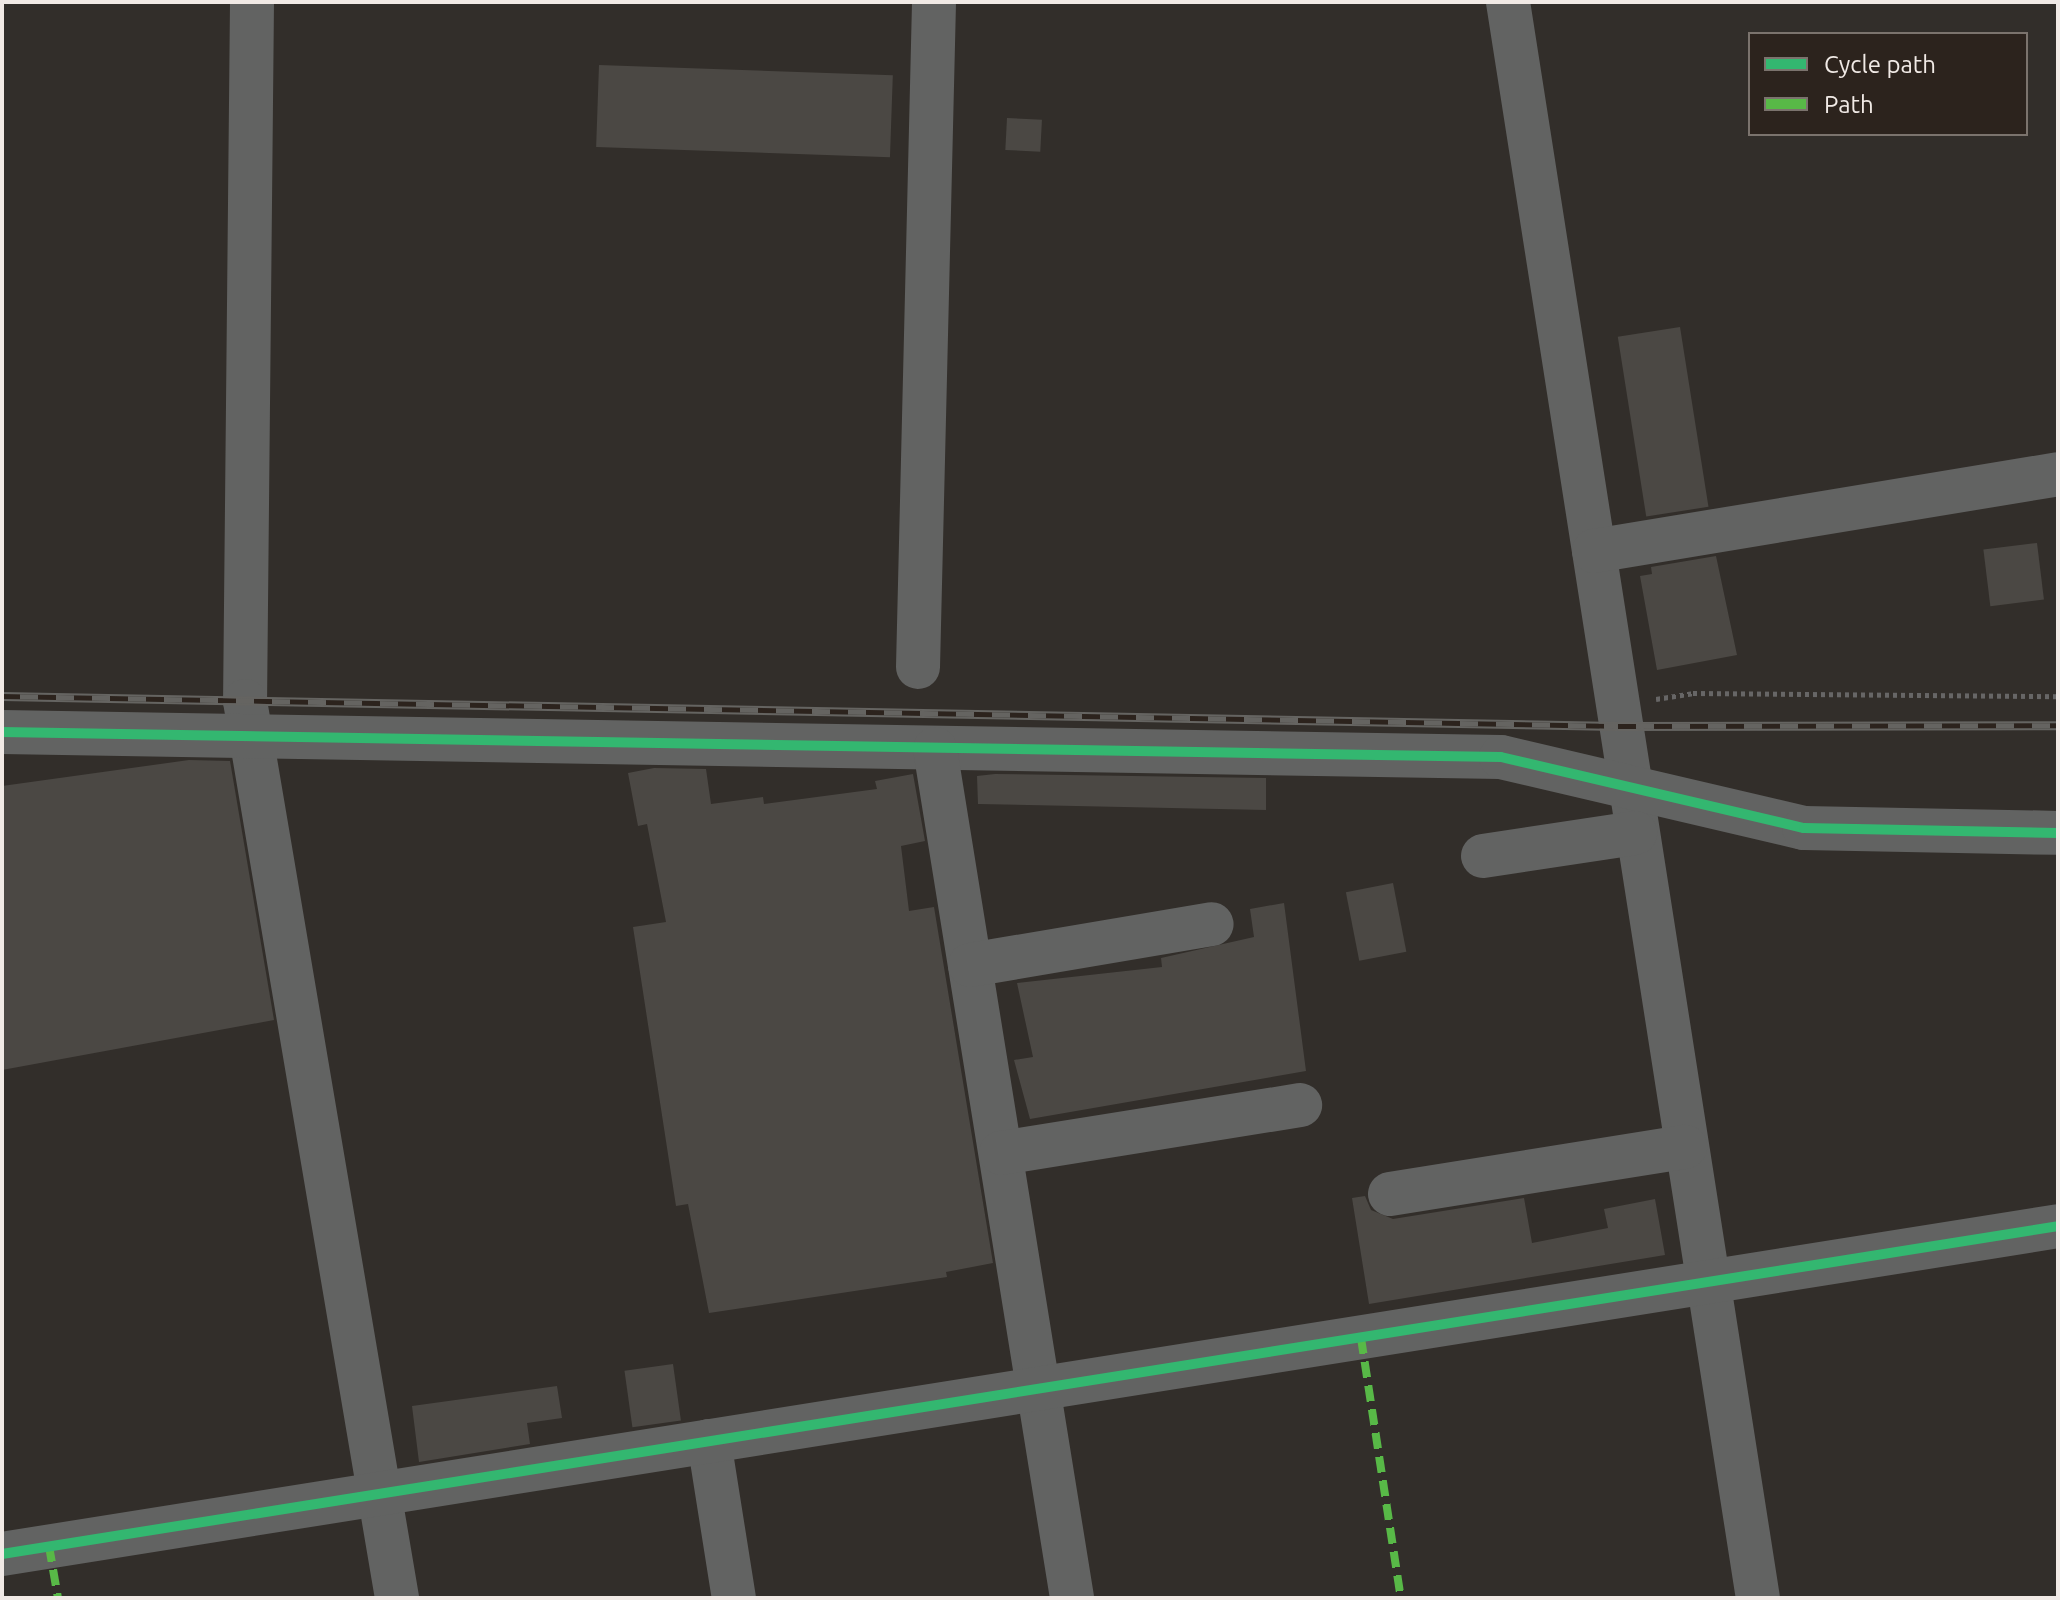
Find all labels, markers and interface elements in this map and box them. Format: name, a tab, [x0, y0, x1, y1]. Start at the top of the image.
legend	[1748, 32, 2028, 136]
text: Cycle path	[1824, 51, 1936, 78]
text: Path	[1824, 91, 1874, 118]

